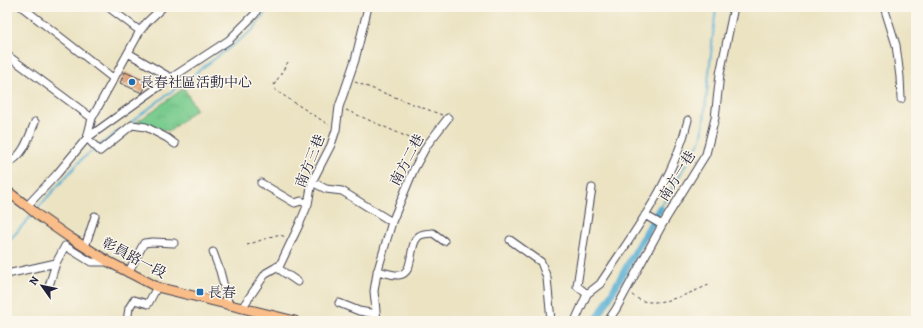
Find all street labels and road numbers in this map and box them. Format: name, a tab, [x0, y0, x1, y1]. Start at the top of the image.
street label: 南方三巷	[291, 131, 329, 191]
street label: 南方二巷	[385, 131, 429, 189]
street label: 南方一巷	[654, 147, 700, 205]
street label: 彰員路一段	[99, 233, 169, 283]

